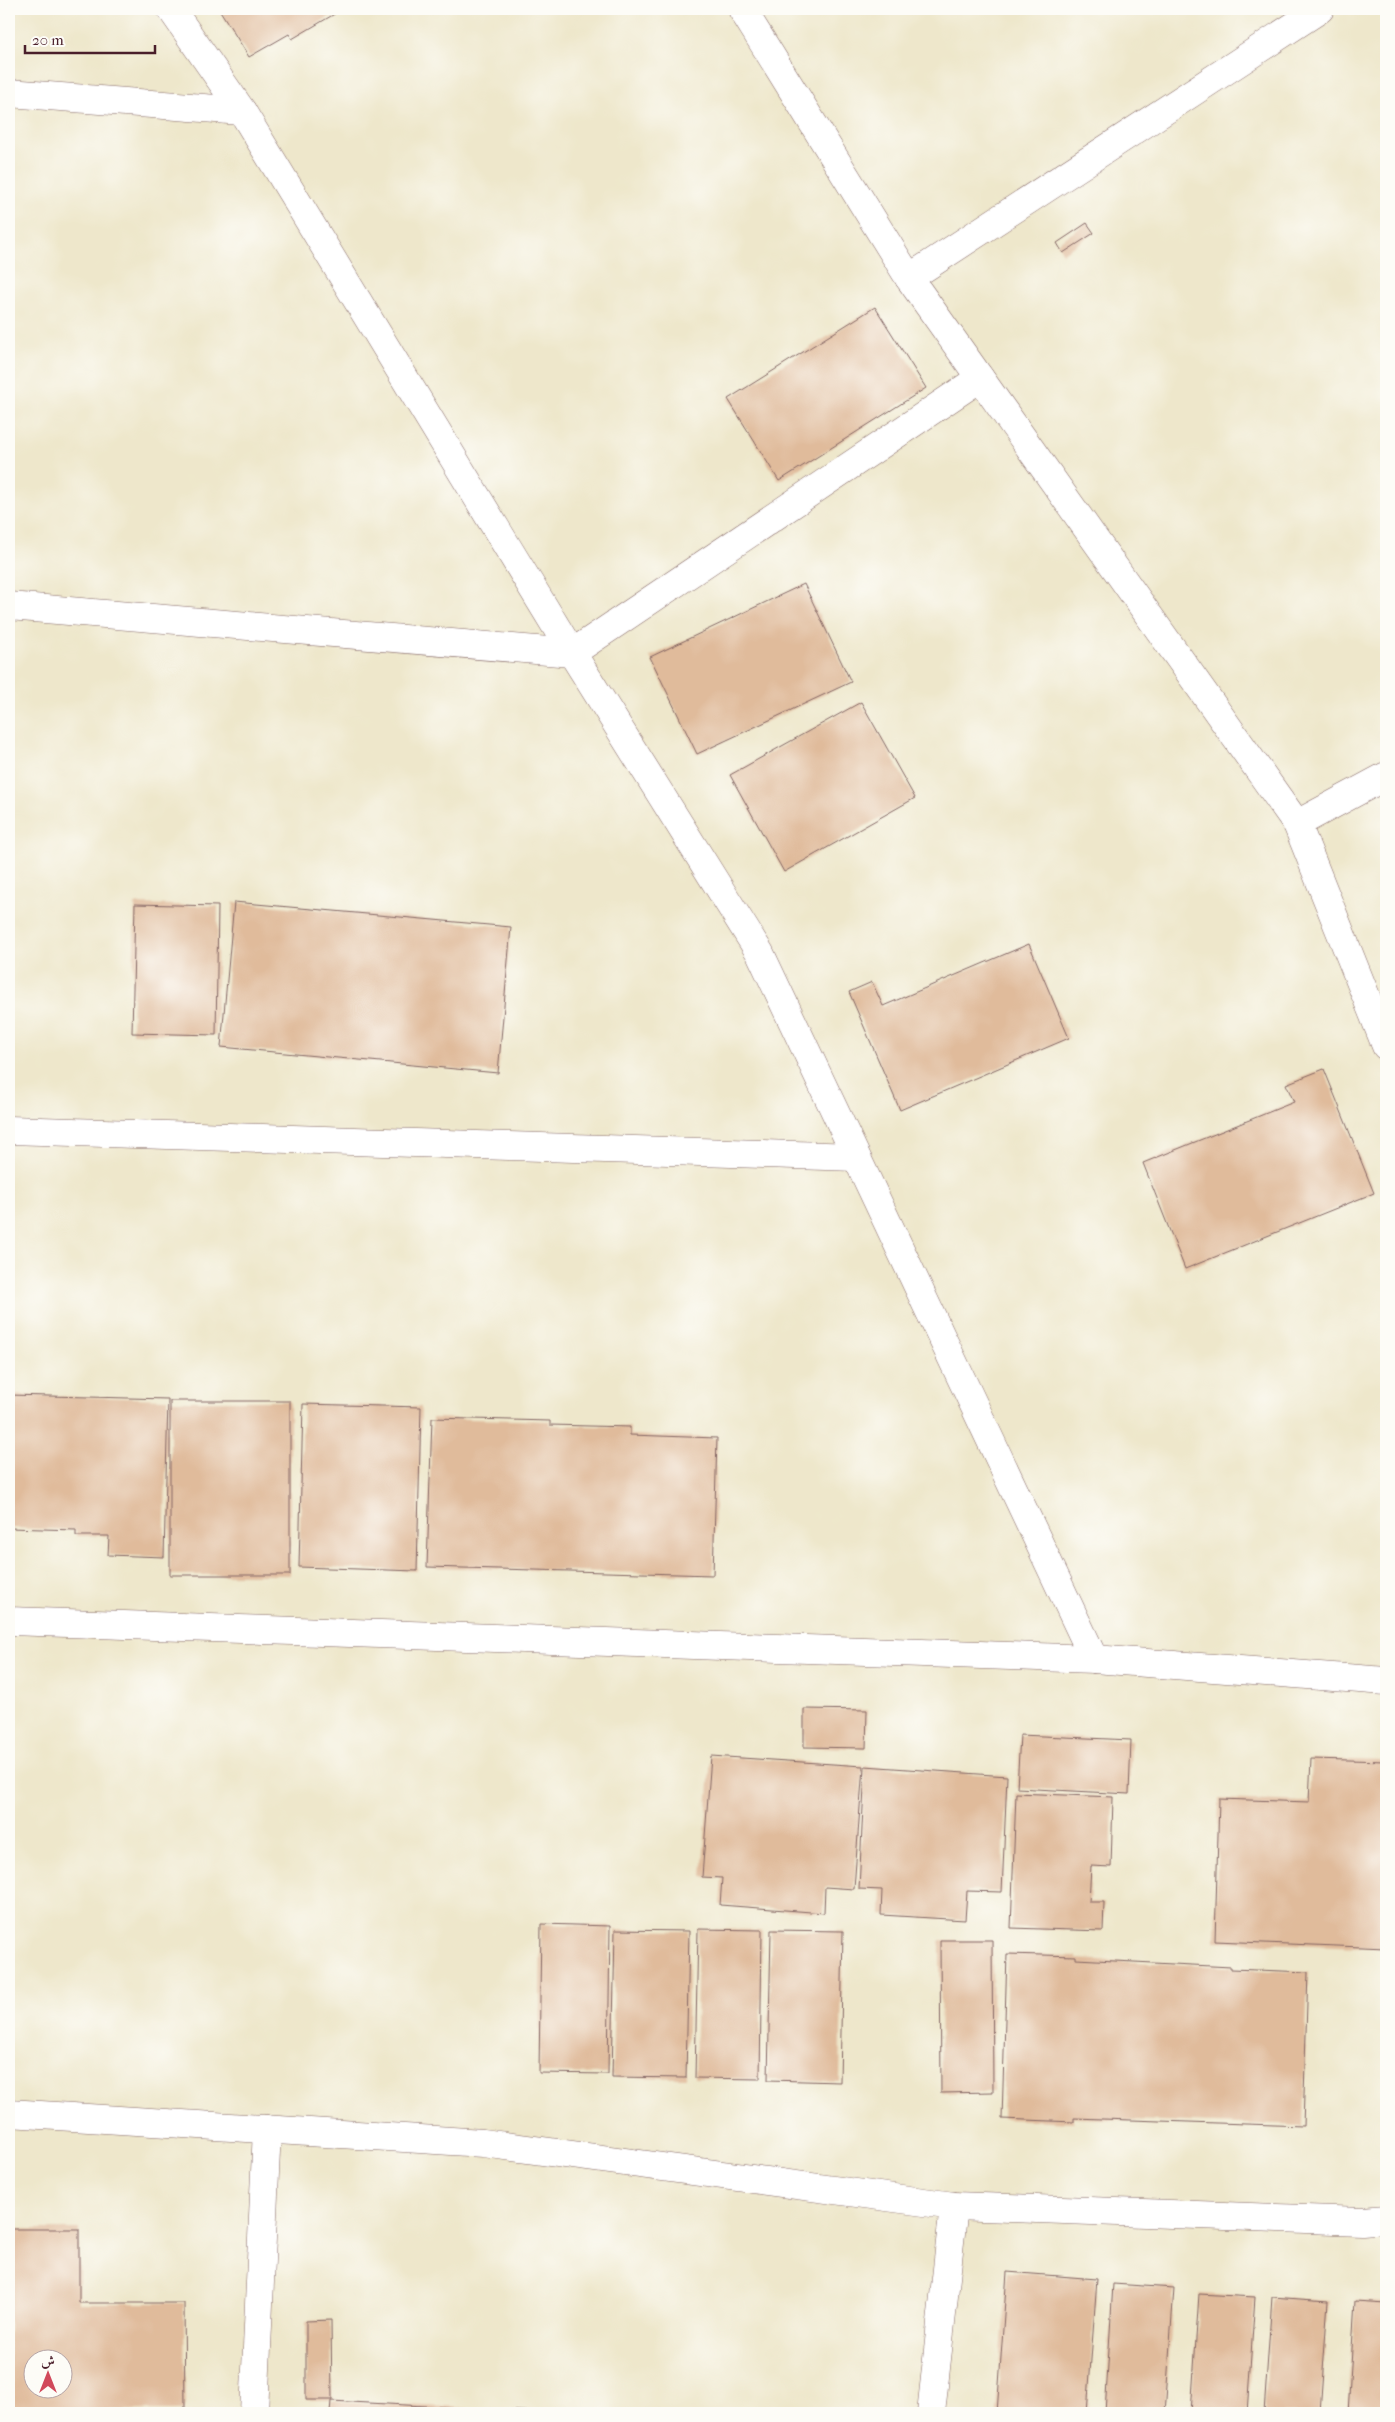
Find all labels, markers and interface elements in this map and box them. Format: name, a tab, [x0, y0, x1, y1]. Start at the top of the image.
scale bar	[25, 22, 155, 54]
text: 20 m	[32, 31, 64, 49]
north arrow	[22, 2350, 72, 2400]
text: ش	[41, 2353, 55, 2370]

